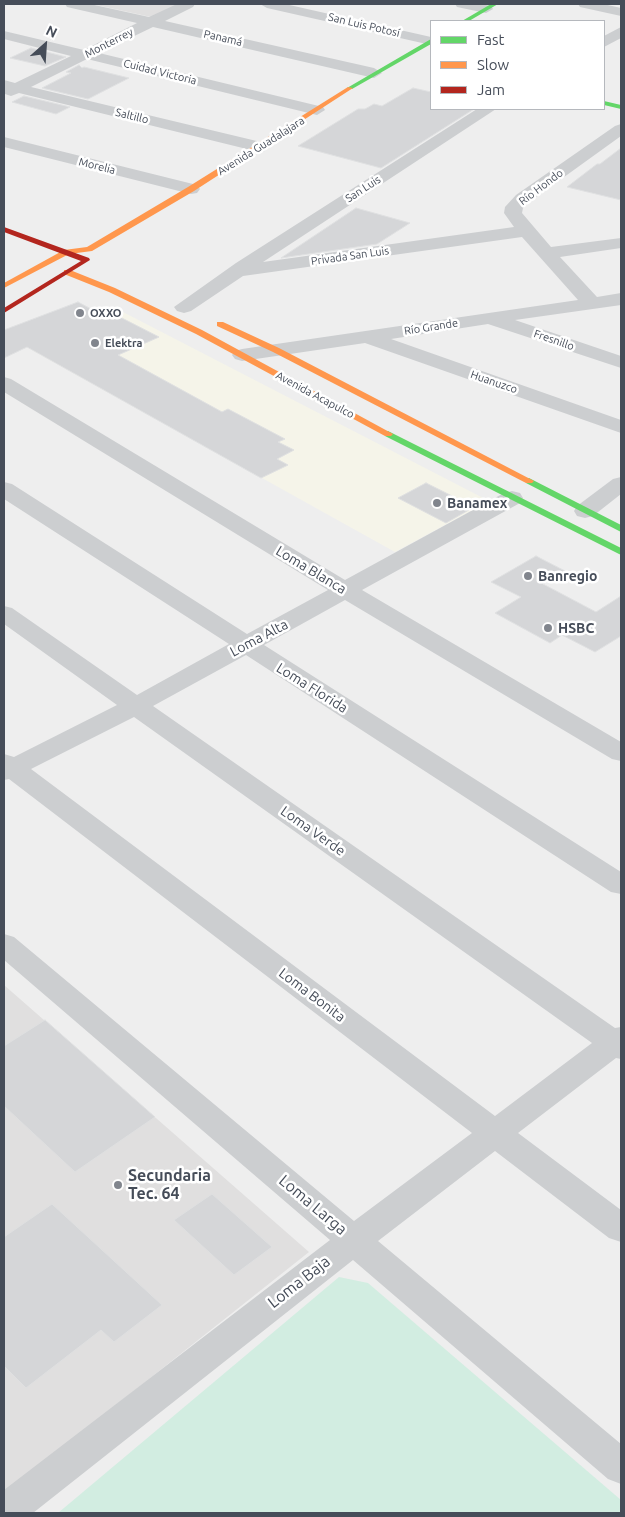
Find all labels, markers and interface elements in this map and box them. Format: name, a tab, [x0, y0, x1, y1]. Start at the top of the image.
street label: San Luis Potosí	[327, 10, 401, 40]
north arrow	[20, 20, 70, 70]
legend	[430, 20, 605, 110]
text: N	[43, 22, 60, 41]
street label: Monterrey	[83, 25, 135, 61]
street label: Panamá	[202, 27, 244, 49]
text: Fast	[477, 31, 504, 48]
text: Slow	[477, 56, 509, 73]
street label: Cuidad Victoria	[122, 57, 198, 87]
text: Jam	[477, 81, 505, 98]
street label: Saltillo	[114, 106, 150, 126]
street label: Avenida Guadalajara	[215, 114, 307, 178]
street label: Morelia	[77, 155, 117, 177]
street label: Río Hondo	[516, 166, 566, 208]
street label: San Luis	[343, 173, 383, 205]
street label: Privada San Luis	[310, 244, 390, 268]
place label: OXXO	[90, 306, 121, 320]
marker: OXXO	[74, 307, 86, 319]
street label: Río Grande	[403, 316, 459, 338]
street label: Fresnillo	[532, 327, 576, 353]
place label: Elektra	[105, 336, 142, 350]
marker: Elektra	[89, 337, 101, 349]
street label: Huanuzco	[469, 368, 519, 396]
street label: Avenida Acapulco	[274, 369, 356, 421]
place label: Banamex	[447, 495, 507, 511]
marker: Banamex	[431, 497, 443, 509]
street label: Loma Blanca	[273, 542, 349, 598]
place label: Banregio	[538, 568, 597, 584]
marker: Banregio	[522, 570, 534, 582]
street label: Loma Alta	[227, 616, 291, 660]
place label: HSBC	[558, 620, 594, 636]
marker: HSBC	[542, 622, 554, 634]
street label: Loma Florida	[273, 659, 351, 717]
street label: Loma Verde	[277, 803, 349, 859]
street label: Loma Bonita	[275, 965, 349, 1025]
place label: Secundaria Tec. 64	[128, 1166, 211, 1204]
street label: Loma Larga	[275, 1171, 351, 1239]
marker: Secundaria Tec. 64	[112, 1179, 124, 1191]
street label: Loma Baja	[264, 1252, 334, 1312]

